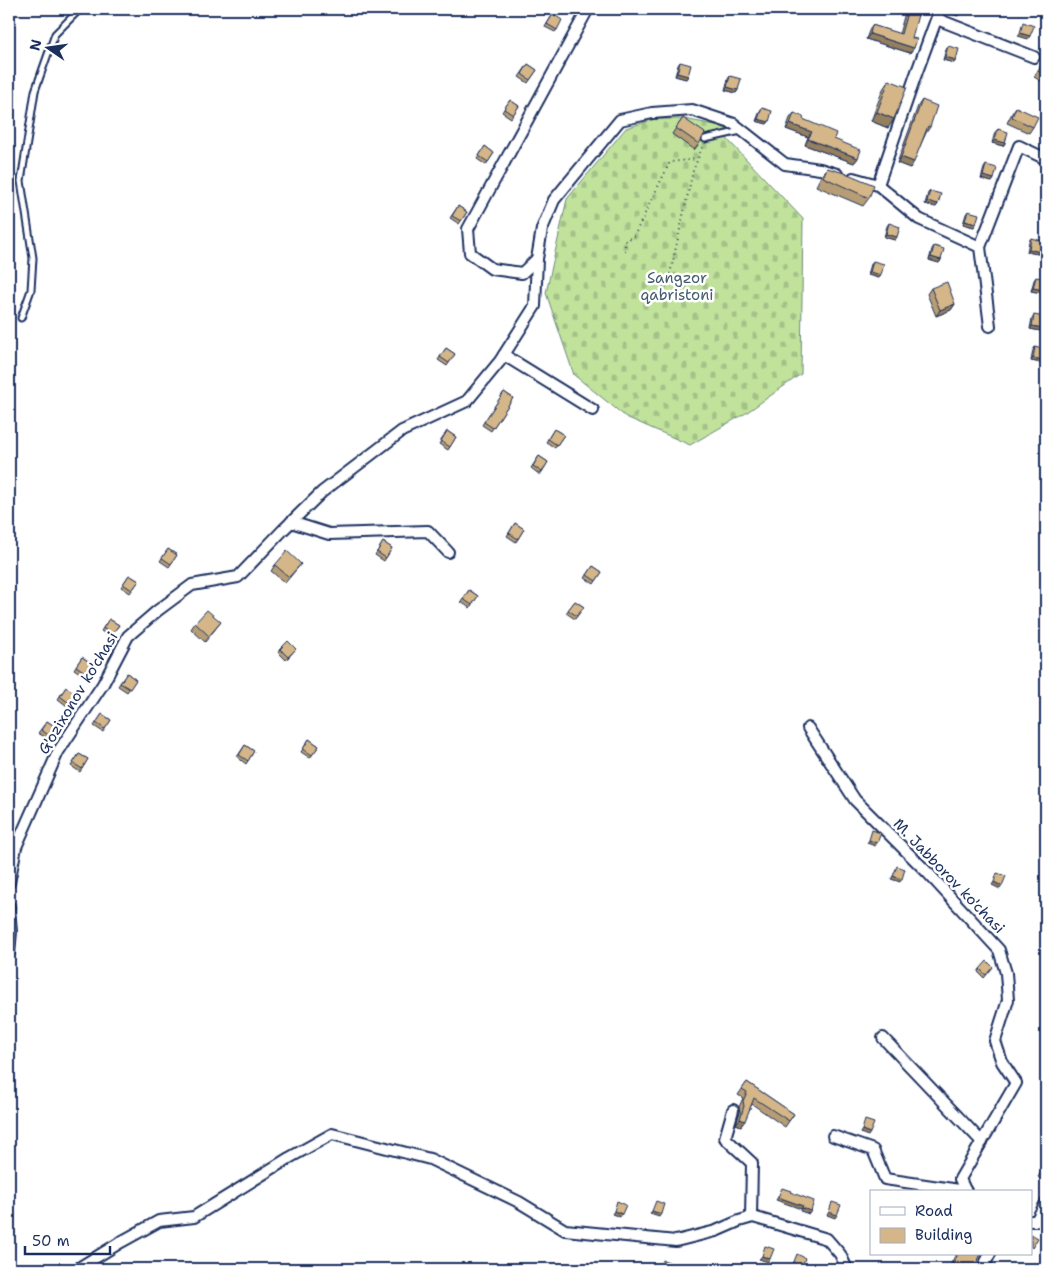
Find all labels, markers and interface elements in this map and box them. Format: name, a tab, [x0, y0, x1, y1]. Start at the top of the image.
north arrow	[22, 22, 72, 72]
text: N	[25, 38, 45, 53]
park label: Sangzor qabristoni	[641, 268, 713, 305]
street label: G'ozixonov ko'chasi	[34, 628, 122, 758]
street label: M. Jabborov ko'chasi	[889, 814, 1009, 938]
legend	[870, 1190, 1032, 1256]
text: Road	[915, 1201, 953, 1221]
scale bar	[25, 1223, 110, 1255]
text: Building	[915, 1225, 972, 1245]
text: 50 m	[32, 1231, 70, 1251]

